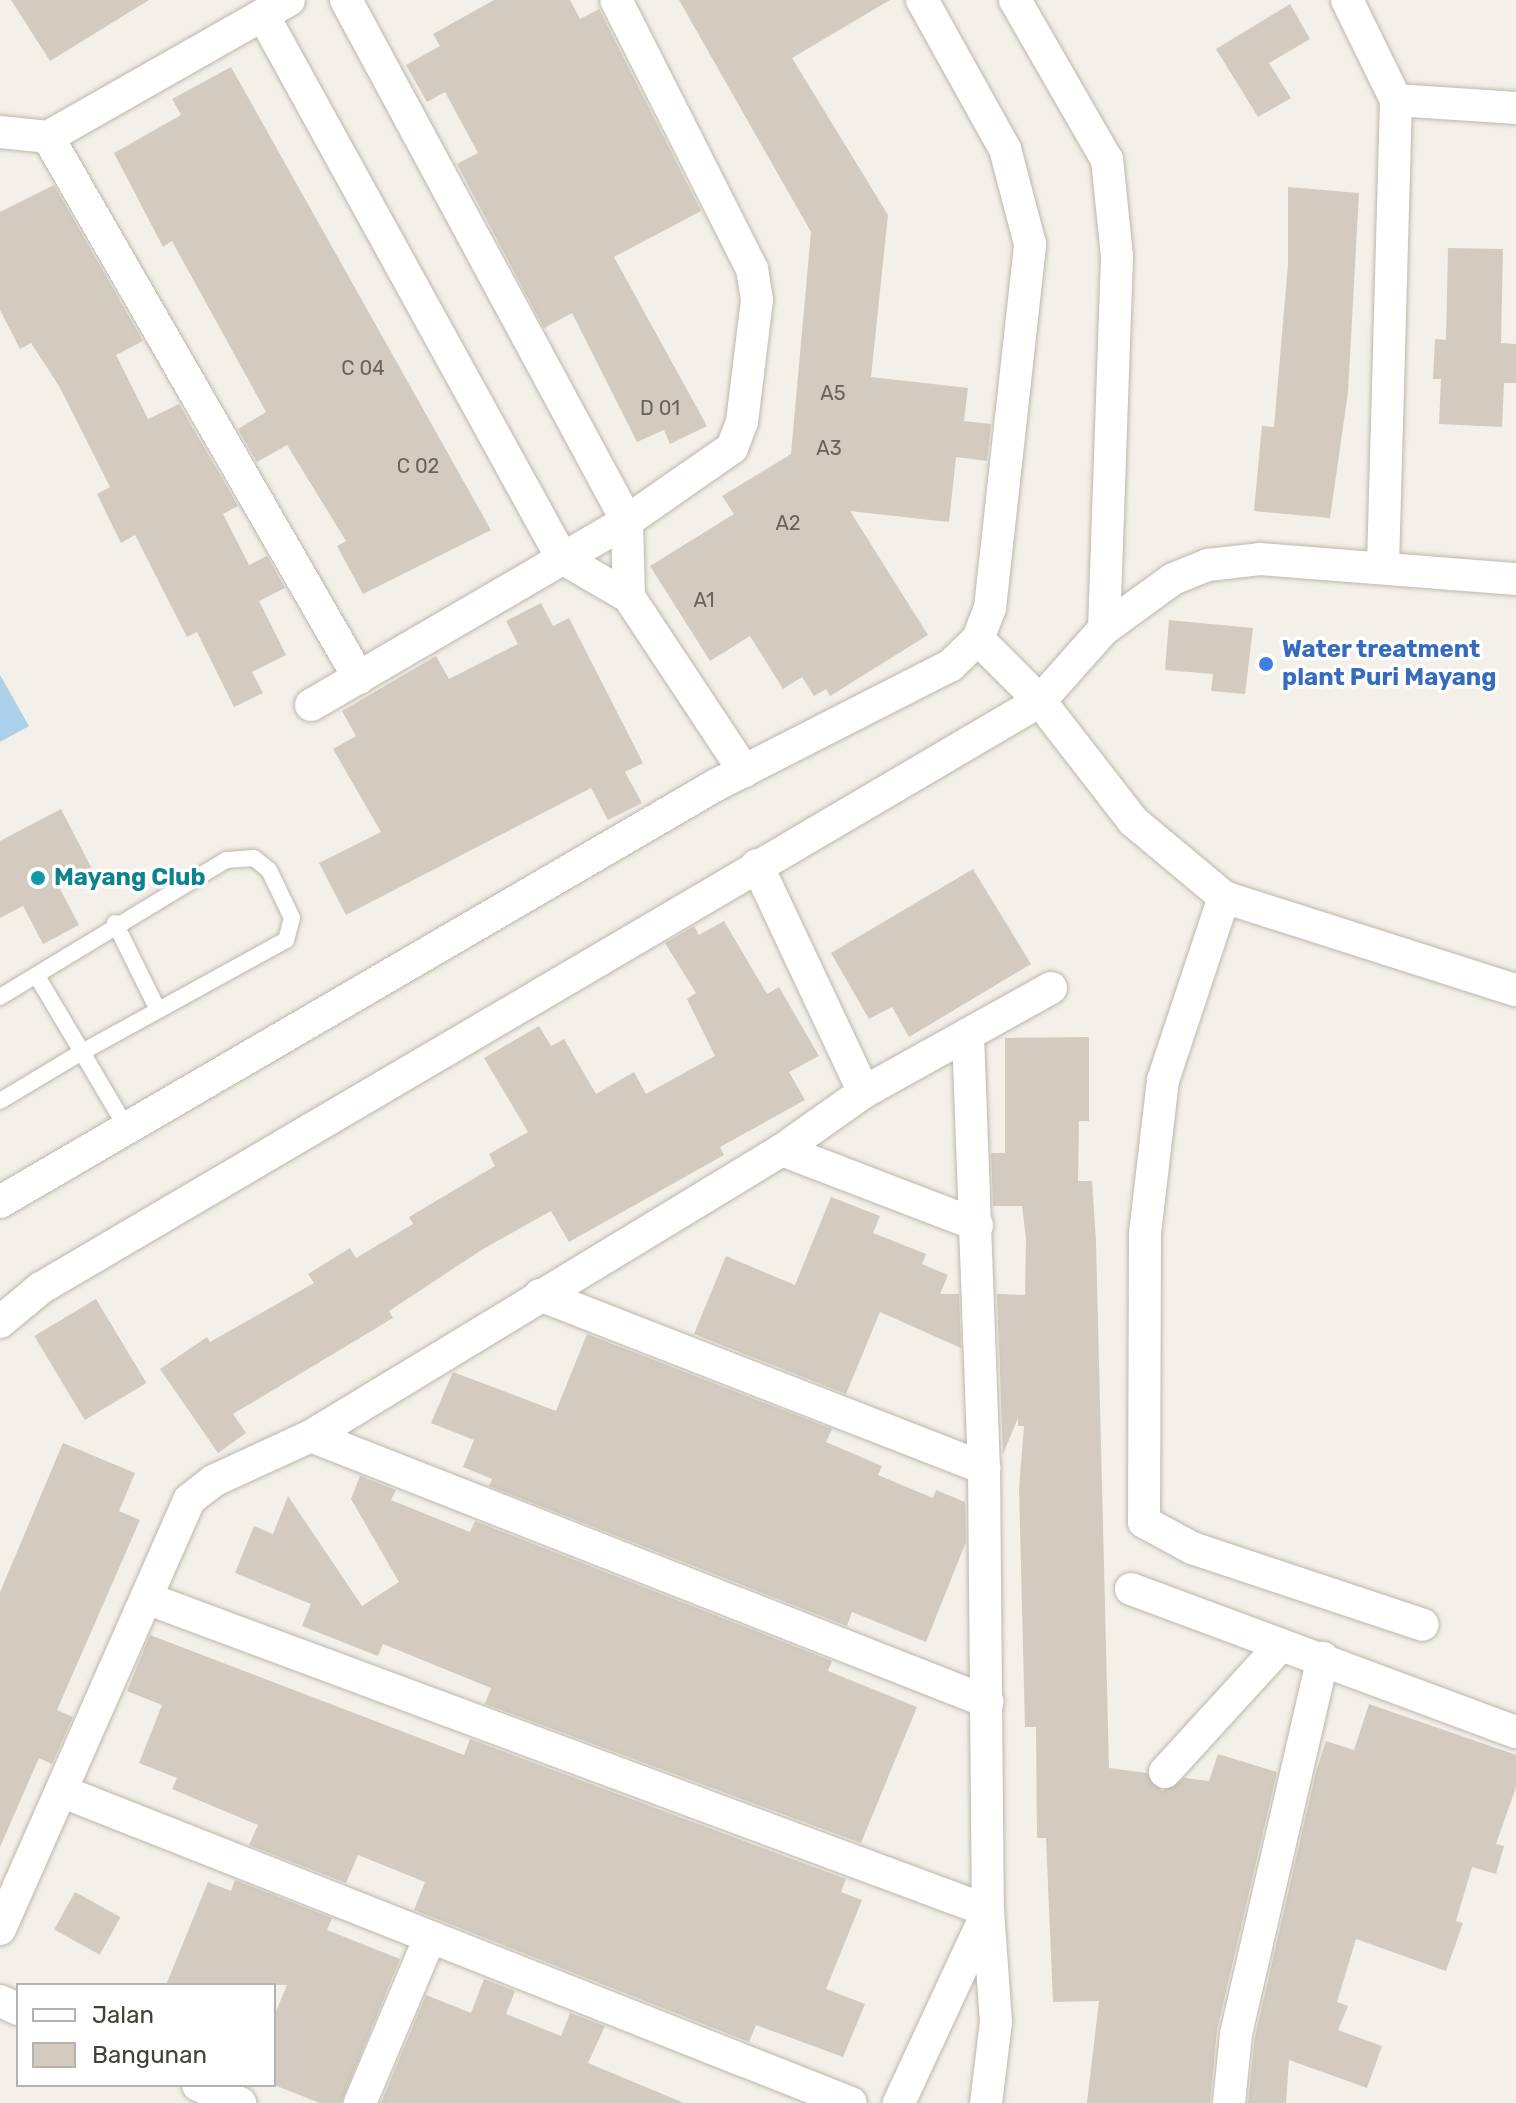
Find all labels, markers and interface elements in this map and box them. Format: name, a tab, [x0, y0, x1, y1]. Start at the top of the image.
house number: C 04	[341, 356, 385, 380]
house number: A5	[820, 381, 846, 405]
house number: D 01	[640, 396, 680, 420]
house number: A3	[816, 436, 842, 460]
house number: C 02	[397, 454, 439, 478]
house number: A2	[775, 511, 801, 535]
house number: A1	[693, 588, 715, 612]
place label: Water treatment plant Puri Mayang	[1282, 636, 1496, 692]
marker: Water treatment plant Puri Mayang	[1257, 655, 1275, 673]
place label: Mayang Club	[54, 864, 206, 892]
marker: Mayang Club	[29, 869, 47, 887]
legend	[16, 1983, 276, 2087]
text: Jalan	[92, 2001, 154, 2029]
text: Bangunan	[92, 2041, 207, 2069]

